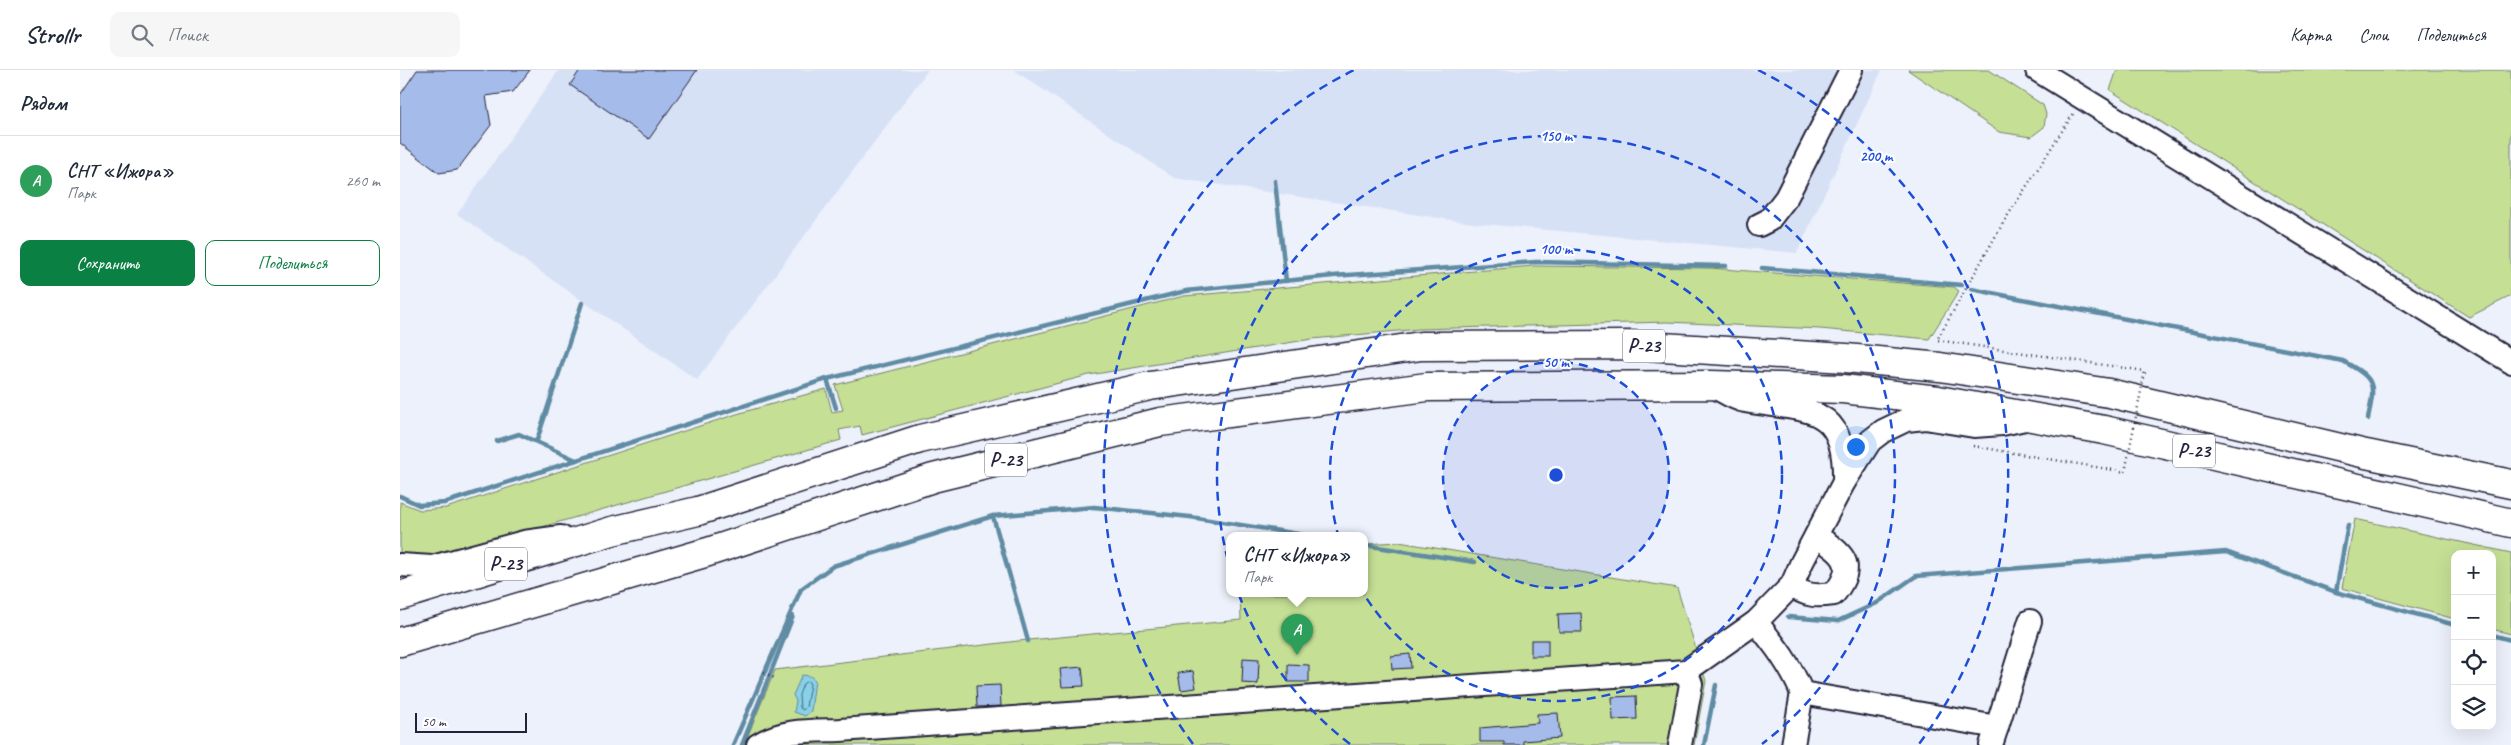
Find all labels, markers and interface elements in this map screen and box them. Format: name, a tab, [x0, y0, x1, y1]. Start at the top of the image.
search box	[110, 12, 460, 57]
text: Strollr	[25, 20, 80, 50]
icon: search	[128, 21, 156, 49]
text: Поиск	[168, 23, 208, 47]
text: Карта	[2290, 24, 2331, 46]
text: Слои	[2359, 24, 2388, 46]
text: Поделиться	[2416, 24, 2486, 46]
text: Рядом	[20, 90, 67, 116]
text: 150 m	[1540, 127, 1574, 146]
text: 200 m	[1860, 147, 1894, 166]
text: СНТ «Ижора»	[67, 159, 174, 183]
text: A	[32, 171, 40, 191]
text: 260 m	[346, 171, 380, 191]
text: Парк	[67, 183, 96, 203]
button: Сохранить	[20, 240, 195, 286]
button: Поделиться	[205, 240, 380, 286]
text: 100 m	[1540, 240, 1574, 259]
road number: Р-23	[1623, 330, 1665, 362]
text: 50 m	[1543, 353, 1570, 372]
your location	[1843, 434, 1869, 460]
road number: Р-23	[2173, 434, 2215, 468]
road number: Р-23	[985, 444, 1027, 476]
centre of rings	[1547, 466, 1565, 484]
popup	[1226, 532, 1368, 597]
text: СНТ «Ижора»	[1244, 543, 1350, 567]
road number: Р-23	[485, 548, 527, 580]
map controls	[2451, 550, 2496, 730]
button: +	[2451, 550, 2496, 595]
text: Парк	[1244, 567, 1272, 587]
button: −	[2451, 595, 2496, 640]
pin: A	[1281, 614, 1313, 655]
button: locate	[2451, 640, 2496, 685]
button: layers	[2451, 685, 2496, 730]
scale bar	[415, 710, 528, 733]
text: 50 m	[422, 713, 446, 730]

